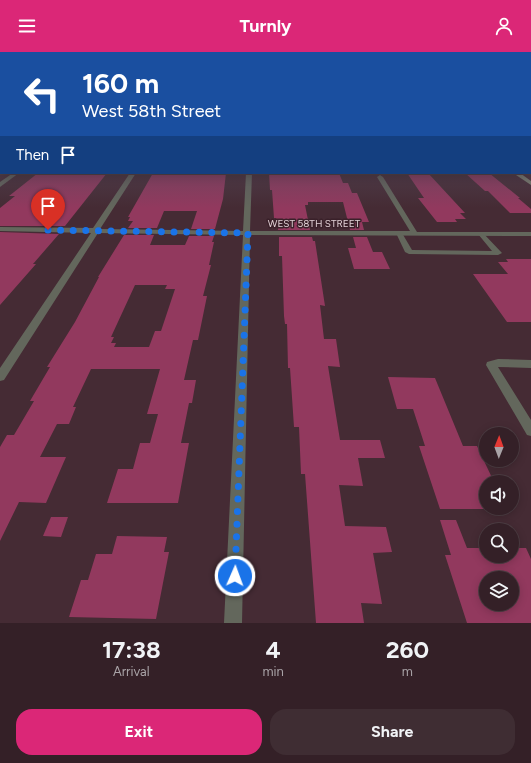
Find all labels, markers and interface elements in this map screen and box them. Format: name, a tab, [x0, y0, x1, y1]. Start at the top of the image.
icon: menu	[16, 15, 38, 37]
text: Turnly	[240, 15, 291, 37]
icon: person	[493, 15, 515, 37]
text: 160 m	[82, 66, 159, 100]
icon: left	[16, 68, 68, 120]
text: West 58th Street	[82, 100, 221, 122]
icon: arrive	[57, 144, 79, 166]
text: Then	[16, 146, 49, 164]
pin	[31, 189, 65, 230]
icon: arrive	[37, 195, 59, 217]
street label: WEST 58TH STREET	[268, 217, 361, 230]
north arrow	[479, 427, 519, 467]
map controls	[479, 427, 519, 611]
button: sound	[479, 475, 519, 515]
button: search	[479, 523, 519, 563]
position arrow	[214, 555, 256, 597]
button: layers	[479, 571, 519, 611]
text: 17:38	[102, 635, 161, 664]
text: 4	[266, 635, 281, 664]
text: 260	[386, 635, 429, 664]
text: Arrival	[113, 664, 150, 679]
text: min	[262, 664, 284, 679]
text: m	[402, 664, 413, 679]
button: Exit	[16, 709, 262, 755]
button: Share	[270, 709, 515, 755]

